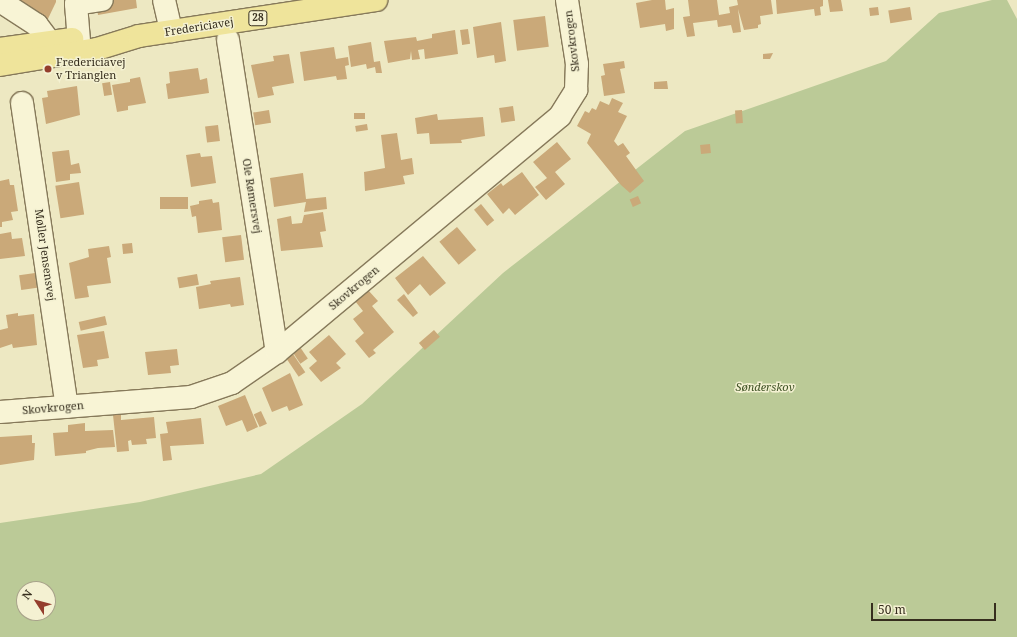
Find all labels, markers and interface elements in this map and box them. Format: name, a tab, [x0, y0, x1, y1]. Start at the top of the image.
road number: 28	[248, 10, 268, 26]
street label: Skovkrogen	[562, 10, 582, 72]
street label: Fredericiavej	[164, 15, 234, 39]
place label: Fredericiavej v Trianglen	[56, 56, 126, 82]
marker: Fredericiavej v Trianglen	[43, 64, 53, 74]
street label: Ole Rømersvej	[240, 158, 264, 234]
street label: Møller Jensensvej	[32, 208, 58, 302]
street label: Skovkrogen	[326, 263, 382, 313]
park label: Sønderskov	[735, 380, 795, 394]
street label: Skovkrogen	[22, 399, 84, 417]
north arrow	[16, 581, 56, 621]
text: N	[18, 586, 35, 602]
scale bar	[873, 595, 998, 621]
text: 50 m	[878, 601, 906, 618]

